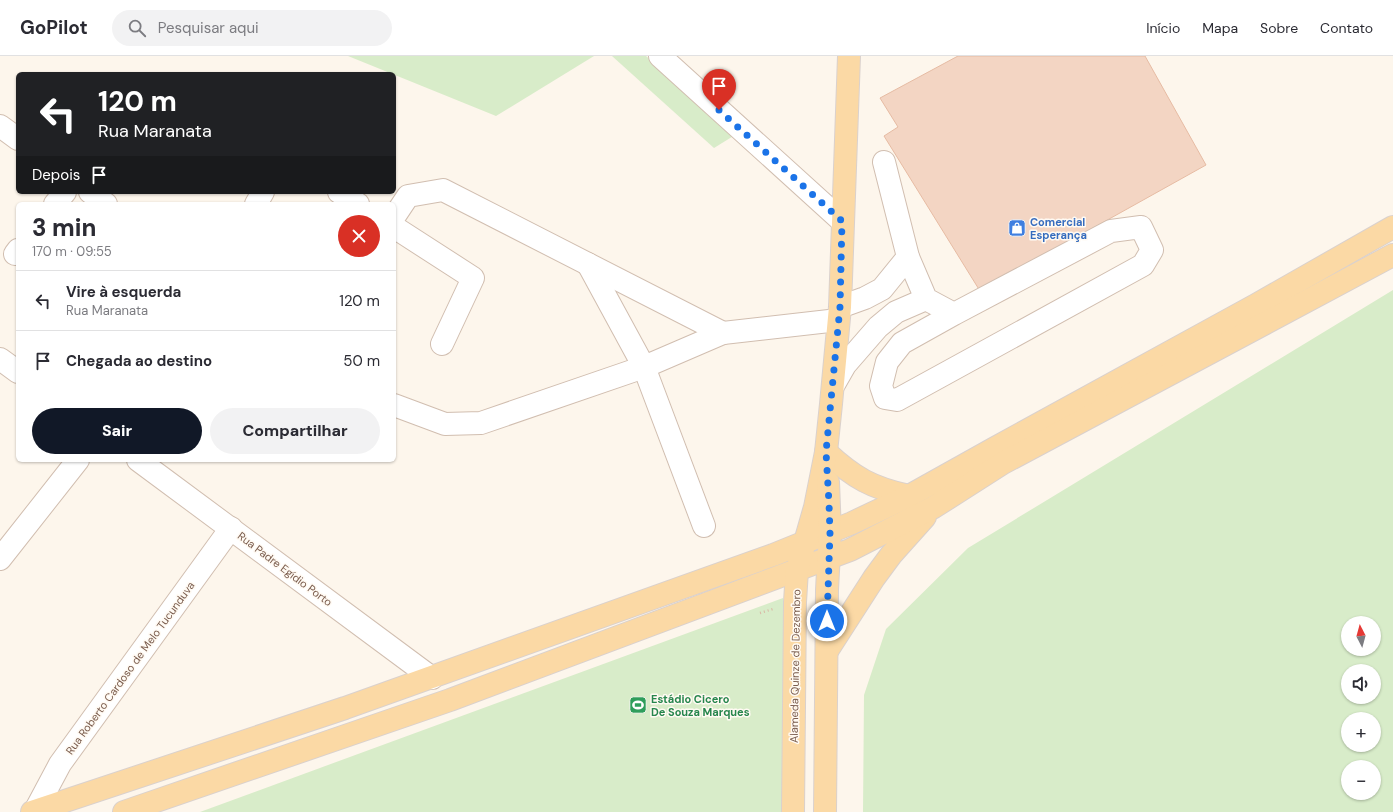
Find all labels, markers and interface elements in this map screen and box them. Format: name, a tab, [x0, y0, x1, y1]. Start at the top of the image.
search box	[112, 10, 392, 46]
text: GoPilot	[20, 15, 88, 40]
icon: search	[126, 17, 148, 39]
text: Pesquisar aqui	[158, 18, 259, 38]
text: Início	[1146, 19, 1180, 37]
text: Mapa	[1202, 19, 1238, 37]
text: Sobre	[1260, 19, 1298, 37]
text: Contato	[1320, 19, 1373, 37]
pin	[702, 69, 736, 110]
icon: arrive	[708, 75, 730, 97]
text: 120 m	[98, 83, 177, 120]
icon: left	[32, 88, 84, 140]
text: Rua Maranata	[98, 119, 212, 143]
icon: arrive	[88, 164, 110, 186]
text: Depois	[32, 165, 80, 185]
text: 3 min	[32, 212, 96, 243]
button: close	[338, 215, 380, 257]
place label: Comercial Esperança	[1030, 215, 1087, 242]
shop icon: Comercial Esperança	[1007, 218, 1027, 238]
text: 170 m · 09:55	[32, 243, 112, 260]
text: Vire à esquerda	[66, 282, 181, 302]
icon: left	[32, 290, 54, 312]
text: 120 m	[339, 291, 380, 311]
text: Rua Maranata	[66, 302, 148, 319]
icon: arrive	[32, 350, 54, 372]
text: Chegada ao destino	[66, 351, 212, 371]
text: 50 m	[343, 351, 380, 371]
button: Sair	[32, 408, 202, 454]
button: Compartilhar	[210, 408, 380, 454]
street label: Rua Padre Egídio Porto	[235, 529, 335, 609]
street label: Rua Roberto Cardoso de Melo Tucunduva	[62, 579, 198, 757]
street label: Alameda Quinze de Dezembro	[787, 589, 803, 743]
position arrow	[806, 600, 848, 642]
north arrow	[1341, 616, 1381, 656]
map controls	[1341, 616, 1381, 800]
button: sound	[1341, 664, 1381, 704]
place label: Estádio Cicero De Souza Marques	[651, 692, 750, 719]
sports icon: Estádio Cicero De Souza Marques	[628, 695, 648, 715]
button: +	[1341, 712, 1381, 752]
button: −	[1341, 760, 1381, 800]

